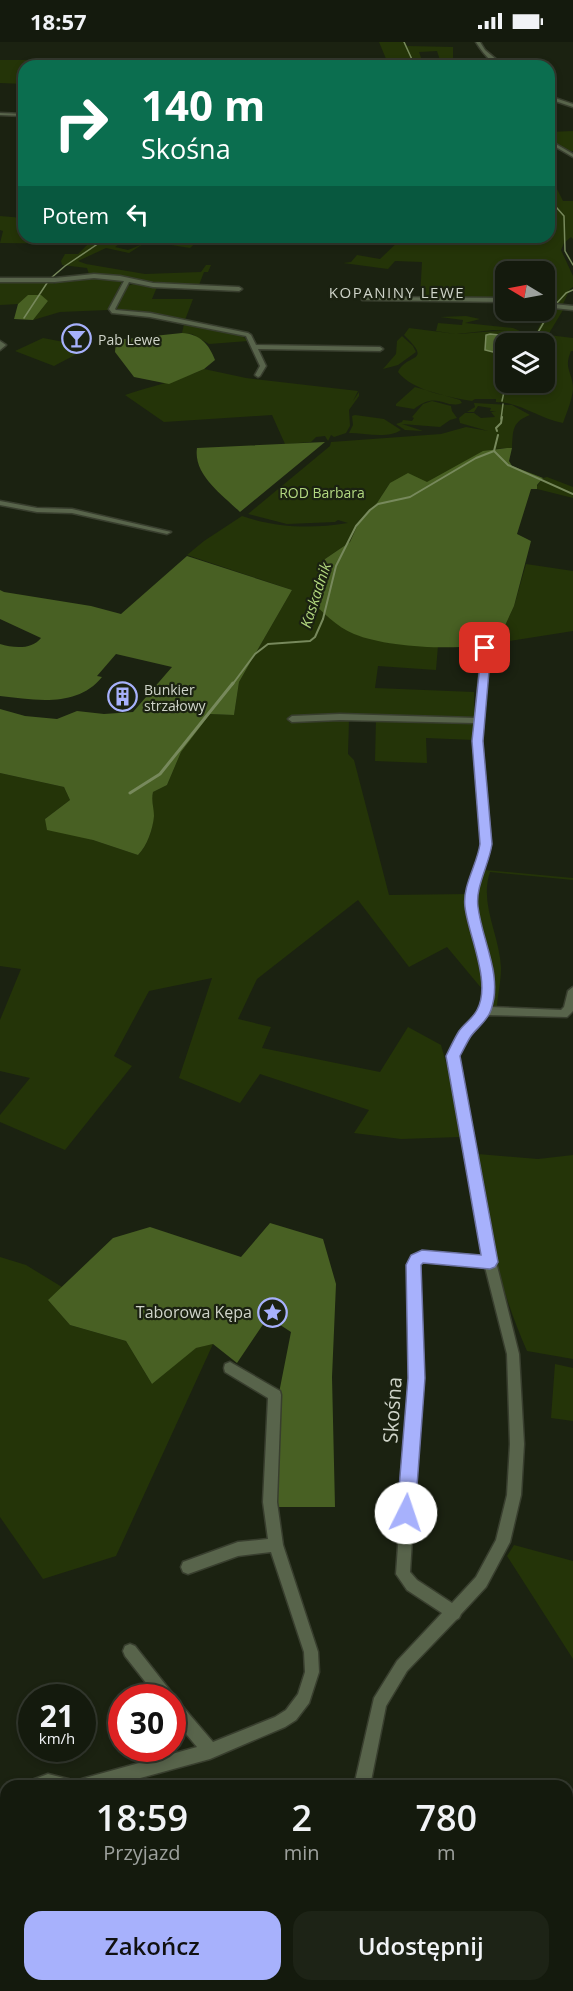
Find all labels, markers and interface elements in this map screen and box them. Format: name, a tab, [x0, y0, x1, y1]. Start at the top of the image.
text: 18:57	[30, 6, 87, 36]
text: 140 m	[141, 76, 265, 133]
icon: right	[42, 84, 120, 162]
text: Skośna	[141, 130, 231, 167]
icon: left	[121, 198, 154, 231]
text: Potem	[42, 200, 109, 230]
north arrow	[495, 261, 555, 321]
map controls	[495, 261, 555, 393]
district label: KOPANINY LEWE	[329, 282, 465, 302]
bar icon: Pab Lewe	[61, 323, 93, 355]
place label: Pab Lewe	[98, 330, 160, 349]
button: layers	[495, 333, 555, 393]
park label: ROD Barbara	[279, 483, 365, 502]
water label: Kaskadnik	[295, 559, 335, 630]
pin	[459, 622, 510, 673]
icon: arrive	[468, 631, 501, 664]
place label: Bunkier strzałowy	[144, 680, 207, 715]
building icon: Bunkier strzałowy	[107, 681, 139, 713]
place icon: Taborowa Kępa	[257, 1296, 289, 1328]
place label: Taborowa Kępa	[136, 1301, 252, 1323]
street label: Skośna	[376, 1376, 408, 1444]
position arrow	[374, 1481, 438, 1545]
speed limit sign: 30	[108, 1684, 186, 1762]
text: 21	[40, 1695, 74, 1736]
text: km/h	[39, 1728, 75, 1748]
text: 18:59	[96, 1793, 188, 1842]
text: 2	[291, 1793, 312, 1842]
text: 780	[415, 1793, 477, 1842]
text: Przyjazd	[103, 1839, 181, 1866]
text: min	[284, 1839, 320, 1866]
text: m	[437, 1839, 456, 1866]
button: Zakończ	[24, 1911, 281, 1980]
button: Udostępnij	[293, 1911, 549, 1980]

